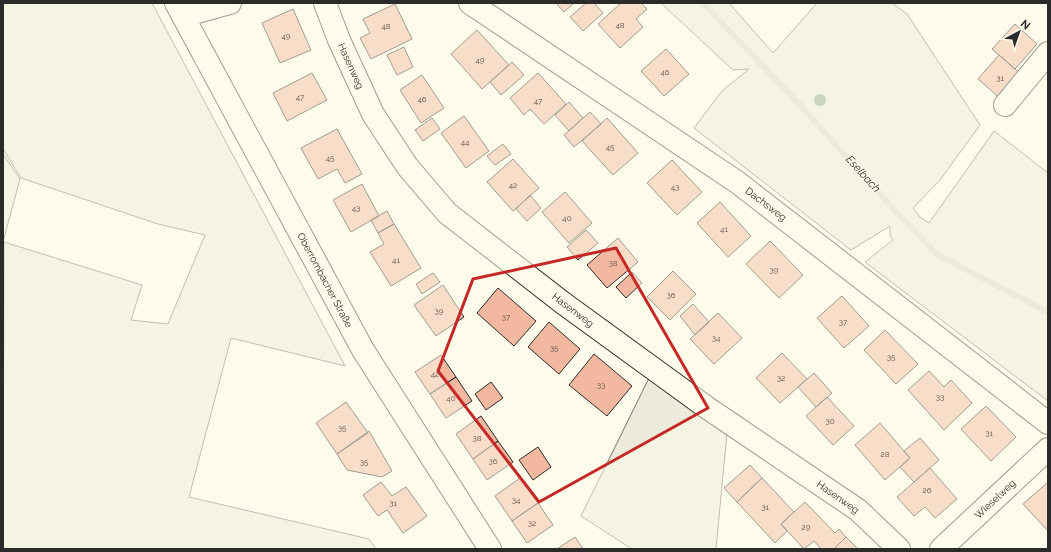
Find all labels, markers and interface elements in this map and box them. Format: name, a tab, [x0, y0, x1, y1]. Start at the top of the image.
north arrow	[999, 12, 1039, 52]
text: N	[1018, 17, 1033, 32]
house number: 48	[615, 20, 625, 30]
house number: 48	[381, 21, 391, 31]
house number: 49	[281, 31, 291, 41]
street label: Hasenweg	[336, 41, 366, 91]
house number: 49	[475, 55, 485, 65]
house number: 46	[660, 67, 670, 77]
house number: 31	[996, 73, 1004, 83]
house number: 47	[296, 92, 305, 102]
house number: 46	[417, 94, 427, 104]
house number: 47	[534, 96, 543, 106]
house number: 44	[461, 137, 470, 147]
house number: 45	[606, 142, 615, 152]
house number: 45	[326, 153, 335, 163]
water label: Eselbach	[843, 153, 883, 195]
house number: 42	[509, 180, 517, 190]
house number: 43	[671, 182, 679, 192]
street label: Dachsweg	[743, 185, 789, 223]
house number: 43	[352, 203, 360, 213]
house number: 40	[562, 213, 572, 223]
house number: 41	[720, 224, 728, 234]
street label: Oberrombacher Straße	[295, 231, 355, 329]
house number: 41	[392, 255, 400, 265]
house number: 38	[608, 258, 618, 268]
house number: 39	[770, 265, 779, 275]
house number: 36	[666, 290, 676, 300]
street label: Hasenweg	[550, 291, 596, 329]
house number: 39	[435, 306, 444, 316]
house number: 37	[502, 312, 511, 322]
house number: 37	[839, 317, 848, 327]
house number: 34	[712, 333, 721, 343]
house number: 35	[550, 343, 559, 353]
house number: 35	[887, 352, 896, 362]
house number: 42	[431, 369, 439, 379]
house number: 32	[777, 373, 785, 383]
house number: 33	[597, 380, 605, 390]
house number: 33	[936, 392, 944, 402]
house number: 40	[446, 393, 456, 403]
house number: 30	[825, 416, 835, 426]
house number: 35	[338, 423, 347, 433]
house number: 31	[985, 428, 993, 438]
house number: 38	[472, 433, 482, 443]
house number: 28	[881, 449, 890, 459]
house number: 36	[488, 456, 498, 466]
house number: 35	[360, 457, 369, 467]
street label: Wieselweg	[972, 477, 1018, 521]
street label: Hasenweg	[815, 478, 861, 516]
house number: 26	[923, 485, 932, 495]
house number: 34	[512, 495, 521, 505]
house number: 31	[389, 498, 397, 508]
house number: 31	[761, 502, 769, 512]
house number: 32	[528, 518, 536, 528]
house number: 29	[802, 522, 811, 532]

